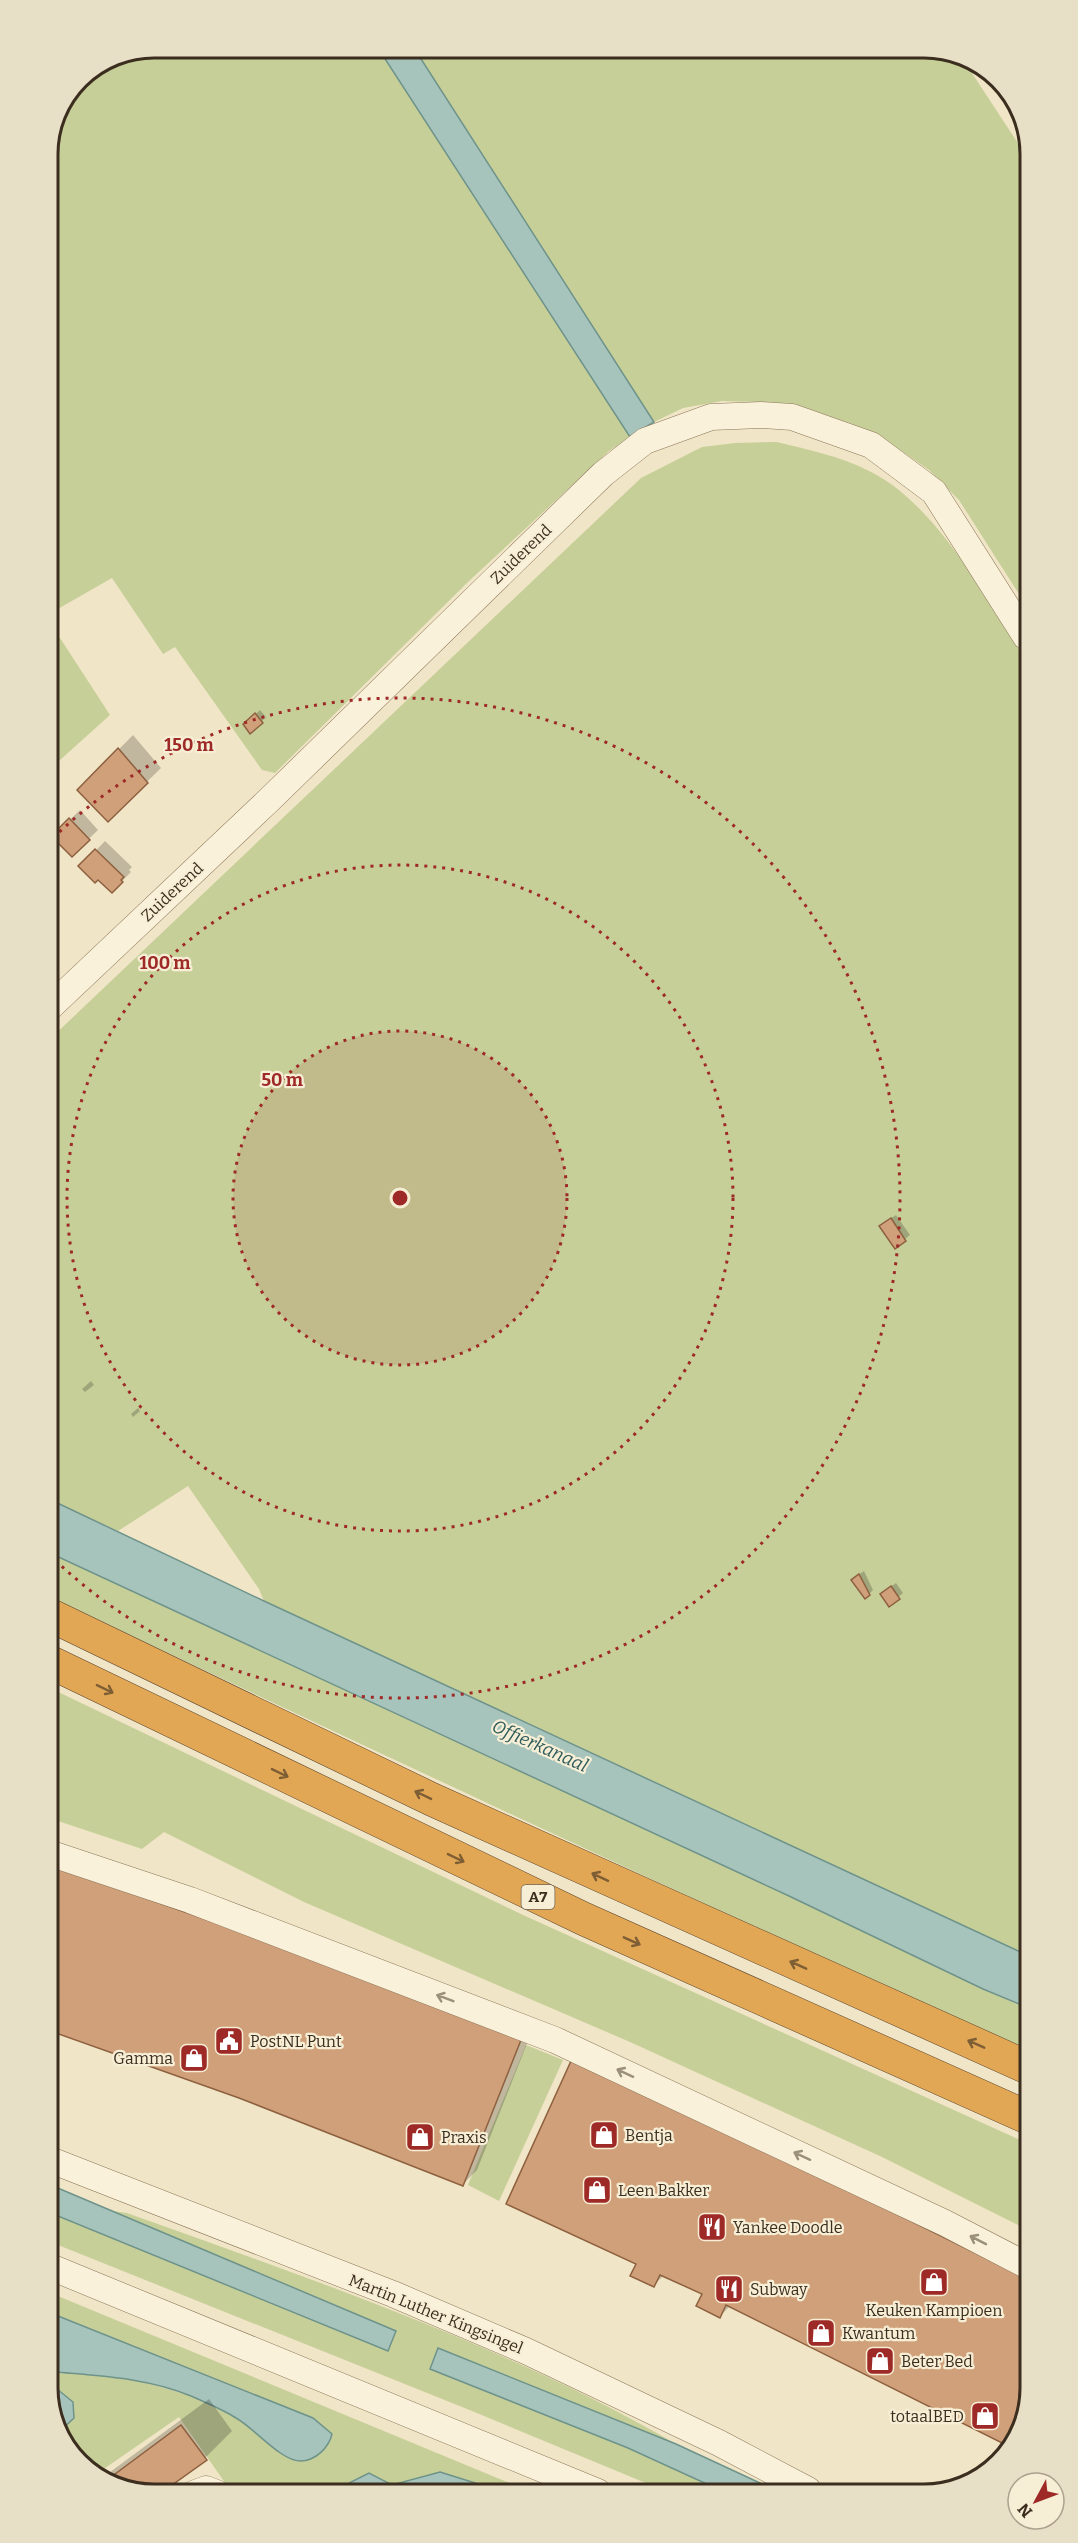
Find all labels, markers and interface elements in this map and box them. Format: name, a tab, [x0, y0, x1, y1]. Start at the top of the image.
street label: Zuiderend	[487, 520, 556, 588]
text: 150 m	[164, 734, 214, 756]
street label: Zuiderend	[137, 858, 207, 925]
text: 100 m	[139, 952, 191, 974]
text: 50 m	[261, 1069, 303, 1091]
centre of rings	[390, 1188, 410, 1208]
one-way arrow	[95, 1683, 113, 1695]
water label: Offierkanaal	[489, 1715, 591, 1777]
one-way arrow	[271, 1768, 289, 1780]
one-way arrow	[415, 1789, 433, 1801]
one-way arrow	[447, 1852, 465, 1864]
one-way arrow	[592, 1871, 610, 1882]
road number: A7	[522, 1885, 554, 1909]
one-way arrow	[623, 1935, 641, 1947]
one-way arrow	[789, 1959, 807, 1970]
one-way arrow	[437, 1991, 455, 2002]
public building icon: PostNL Punt	[213, 2025, 245, 2057]
place label: PostNL Punt	[250, 2032, 342, 2051]
one-way arrow	[967, 2038, 985, 2049]
shop icon: Gamma	[178, 2042, 210, 2074]
place label: Gamma	[113, 2049, 173, 2068]
one-way arrow	[617, 2066, 635, 2078]
shop icon: Bentja	[588, 2119, 620, 2151]
shop icon: Praxis	[404, 2121, 436, 2153]
place label: Bentja	[625, 2126, 673, 2145]
place label: Praxis	[441, 2128, 487, 2147]
one-way arrow	[793, 2149, 811, 2161]
shop icon: Leen Bakker	[581, 2174, 613, 2206]
place label: Leen Bakker	[618, 2181, 709, 2200]
restaurant icon: Yankee Doodle	[696, 2211, 728, 2243]
place label: Yankee Doodle	[733, 2218, 843, 2237]
one-way arrow	[969, 2234, 987, 2245]
shop icon: Keuken Kampioen	[918, 2266, 950, 2298]
street label: Martin Luther Kingsingel	[346, 2270, 526, 2358]
restaurant icon: Subway	[713, 2273, 745, 2305]
place label: Subway	[750, 2280, 808, 2299]
place label: Keuken Kampioen	[866, 2301, 1002, 2320]
shop icon: Kwantum	[805, 2317, 837, 2349]
place label: Kwantum	[842, 2324, 915, 2343]
shop icon: Beter Bed	[864, 2345, 896, 2377]
place label: Beter Bed	[901, 2352, 973, 2371]
shop icon: totaalBED	[969, 2400, 1001, 2432]
place label: totaalBED	[890, 2407, 964, 2426]
north arrow	[1006, 2471, 1066, 2531]
text: N	[1014, 2500, 1036, 2521]

